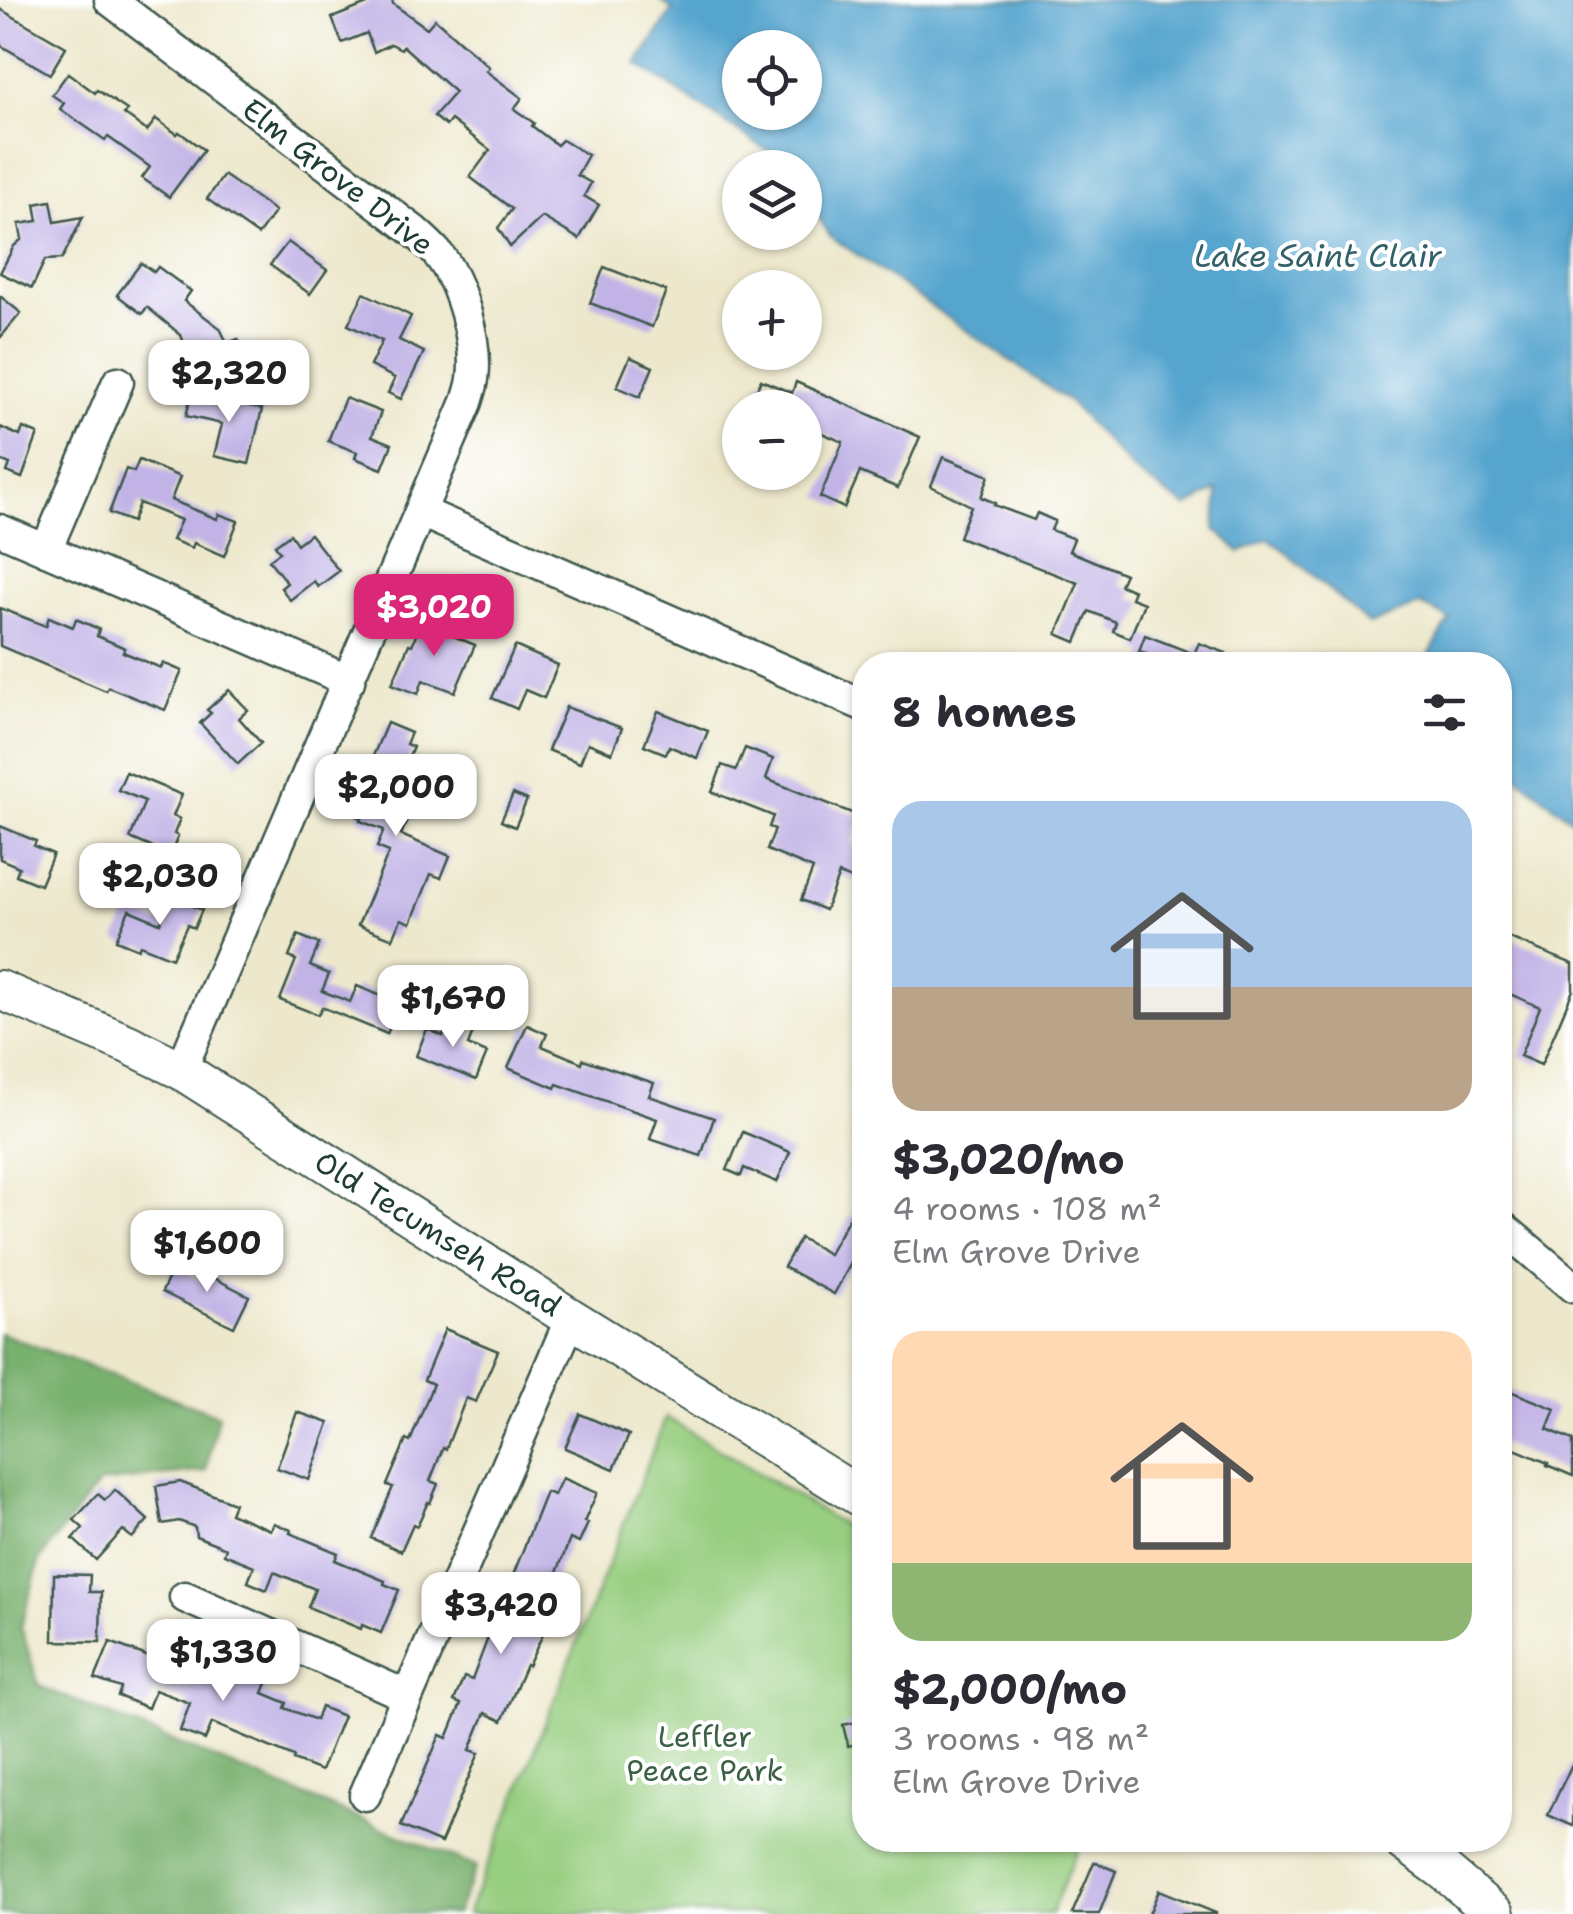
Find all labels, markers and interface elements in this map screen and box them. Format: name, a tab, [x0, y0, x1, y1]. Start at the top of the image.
map controls	[722, 30, 822, 490]
button: locate	[722, 30, 822, 130]
street label: Elm Grove Drive	[234, 89, 443, 264]
button: layers	[722, 150, 822, 250]
water label: Lake Saint Clair	[1194, 234, 1443, 277]
button: +	[722, 270, 822, 370]
pin: $2,320	[148, 340, 310, 425]
text: $2,320	[170, 351, 288, 394]
button: −	[722, 390, 822, 490]
pin: $3,020	[353, 574, 515, 659]
text: $3,020	[376, 585, 492, 628]
text: 8 homes	[892, 684, 1077, 740]
icon: filters	[1417, 685, 1472, 740]
pin: $2,000	[315, 754, 477, 839]
text: $2,000	[337, 765, 455, 808]
pin: $2,030	[79, 843, 241, 928]
text: $2,030	[101, 854, 219, 897]
icon: home	[1092, 866, 1272, 1046]
pin: $1,670	[372, 965, 534, 1050]
text: $1,670	[399, 976, 507, 1019]
text: $3,020/mo	[892, 1131, 1125, 1187]
street label: Old Tecumseh Road	[307, 1141, 570, 1326]
text: 4 rooms · 108 m²	[892, 1187, 1162, 1230]
pin: $1,600	[126, 1210, 288, 1295]
text: $1,600	[152, 1221, 262, 1264]
text: Elm Grove Drive	[892, 1230, 1141, 1273]
icon: home	[1092, 1396, 1272, 1576]
pin: $3,420	[420, 1572, 582, 1657]
text: $3,420	[443, 1583, 559, 1626]
pin: $1,330	[142, 1619, 304, 1704]
text: $1,330	[169, 1630, 277, 1673]
text: $2,000/mo	[892, 1661, 1127, 1717]
park label: Leffler Peace Park	[626, 1716, 784, 1791]
text: 3 rooms · 98 m²	[892, 1717, 1149, 1760]
text: Elm Grove Drive	[892, 1760, 1141, 1803]

